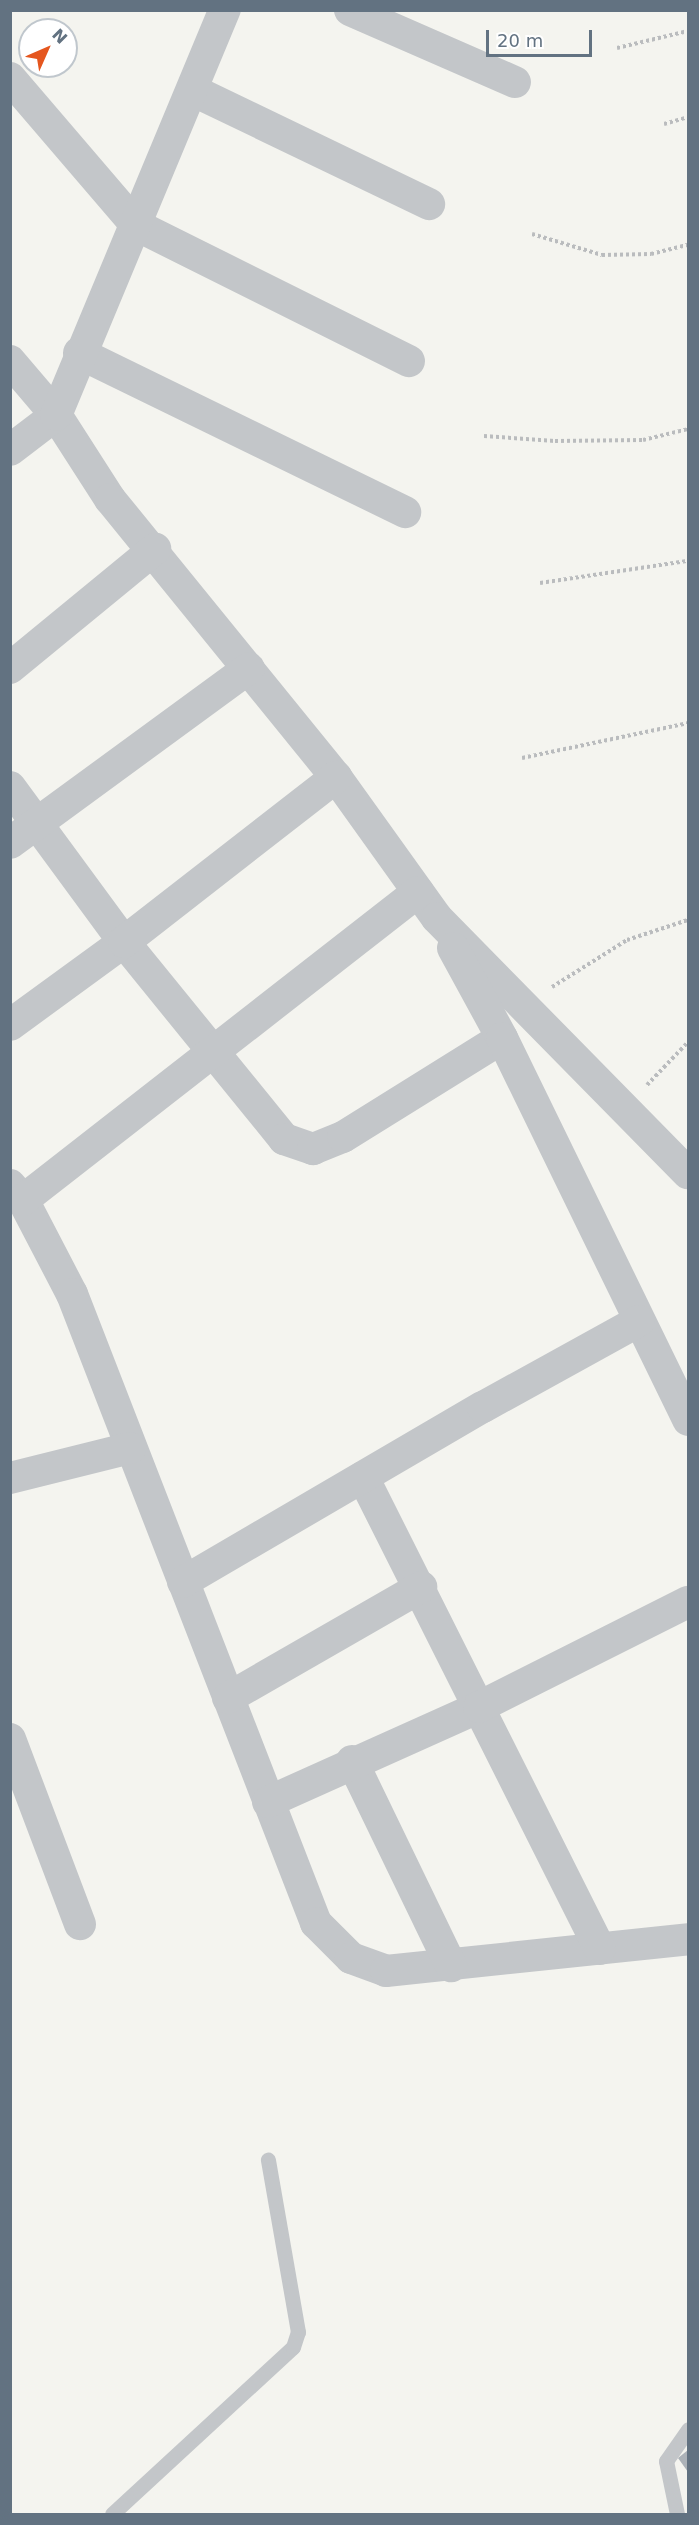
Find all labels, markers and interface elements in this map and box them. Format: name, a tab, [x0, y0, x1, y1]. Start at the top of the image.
north arrow	[18, 18, 78, 78]
scale bar	[489, 18, 596, 56]
text: N	[48, 25, 71, 48]
text: 20 m	[497, 30, 543, 51]

